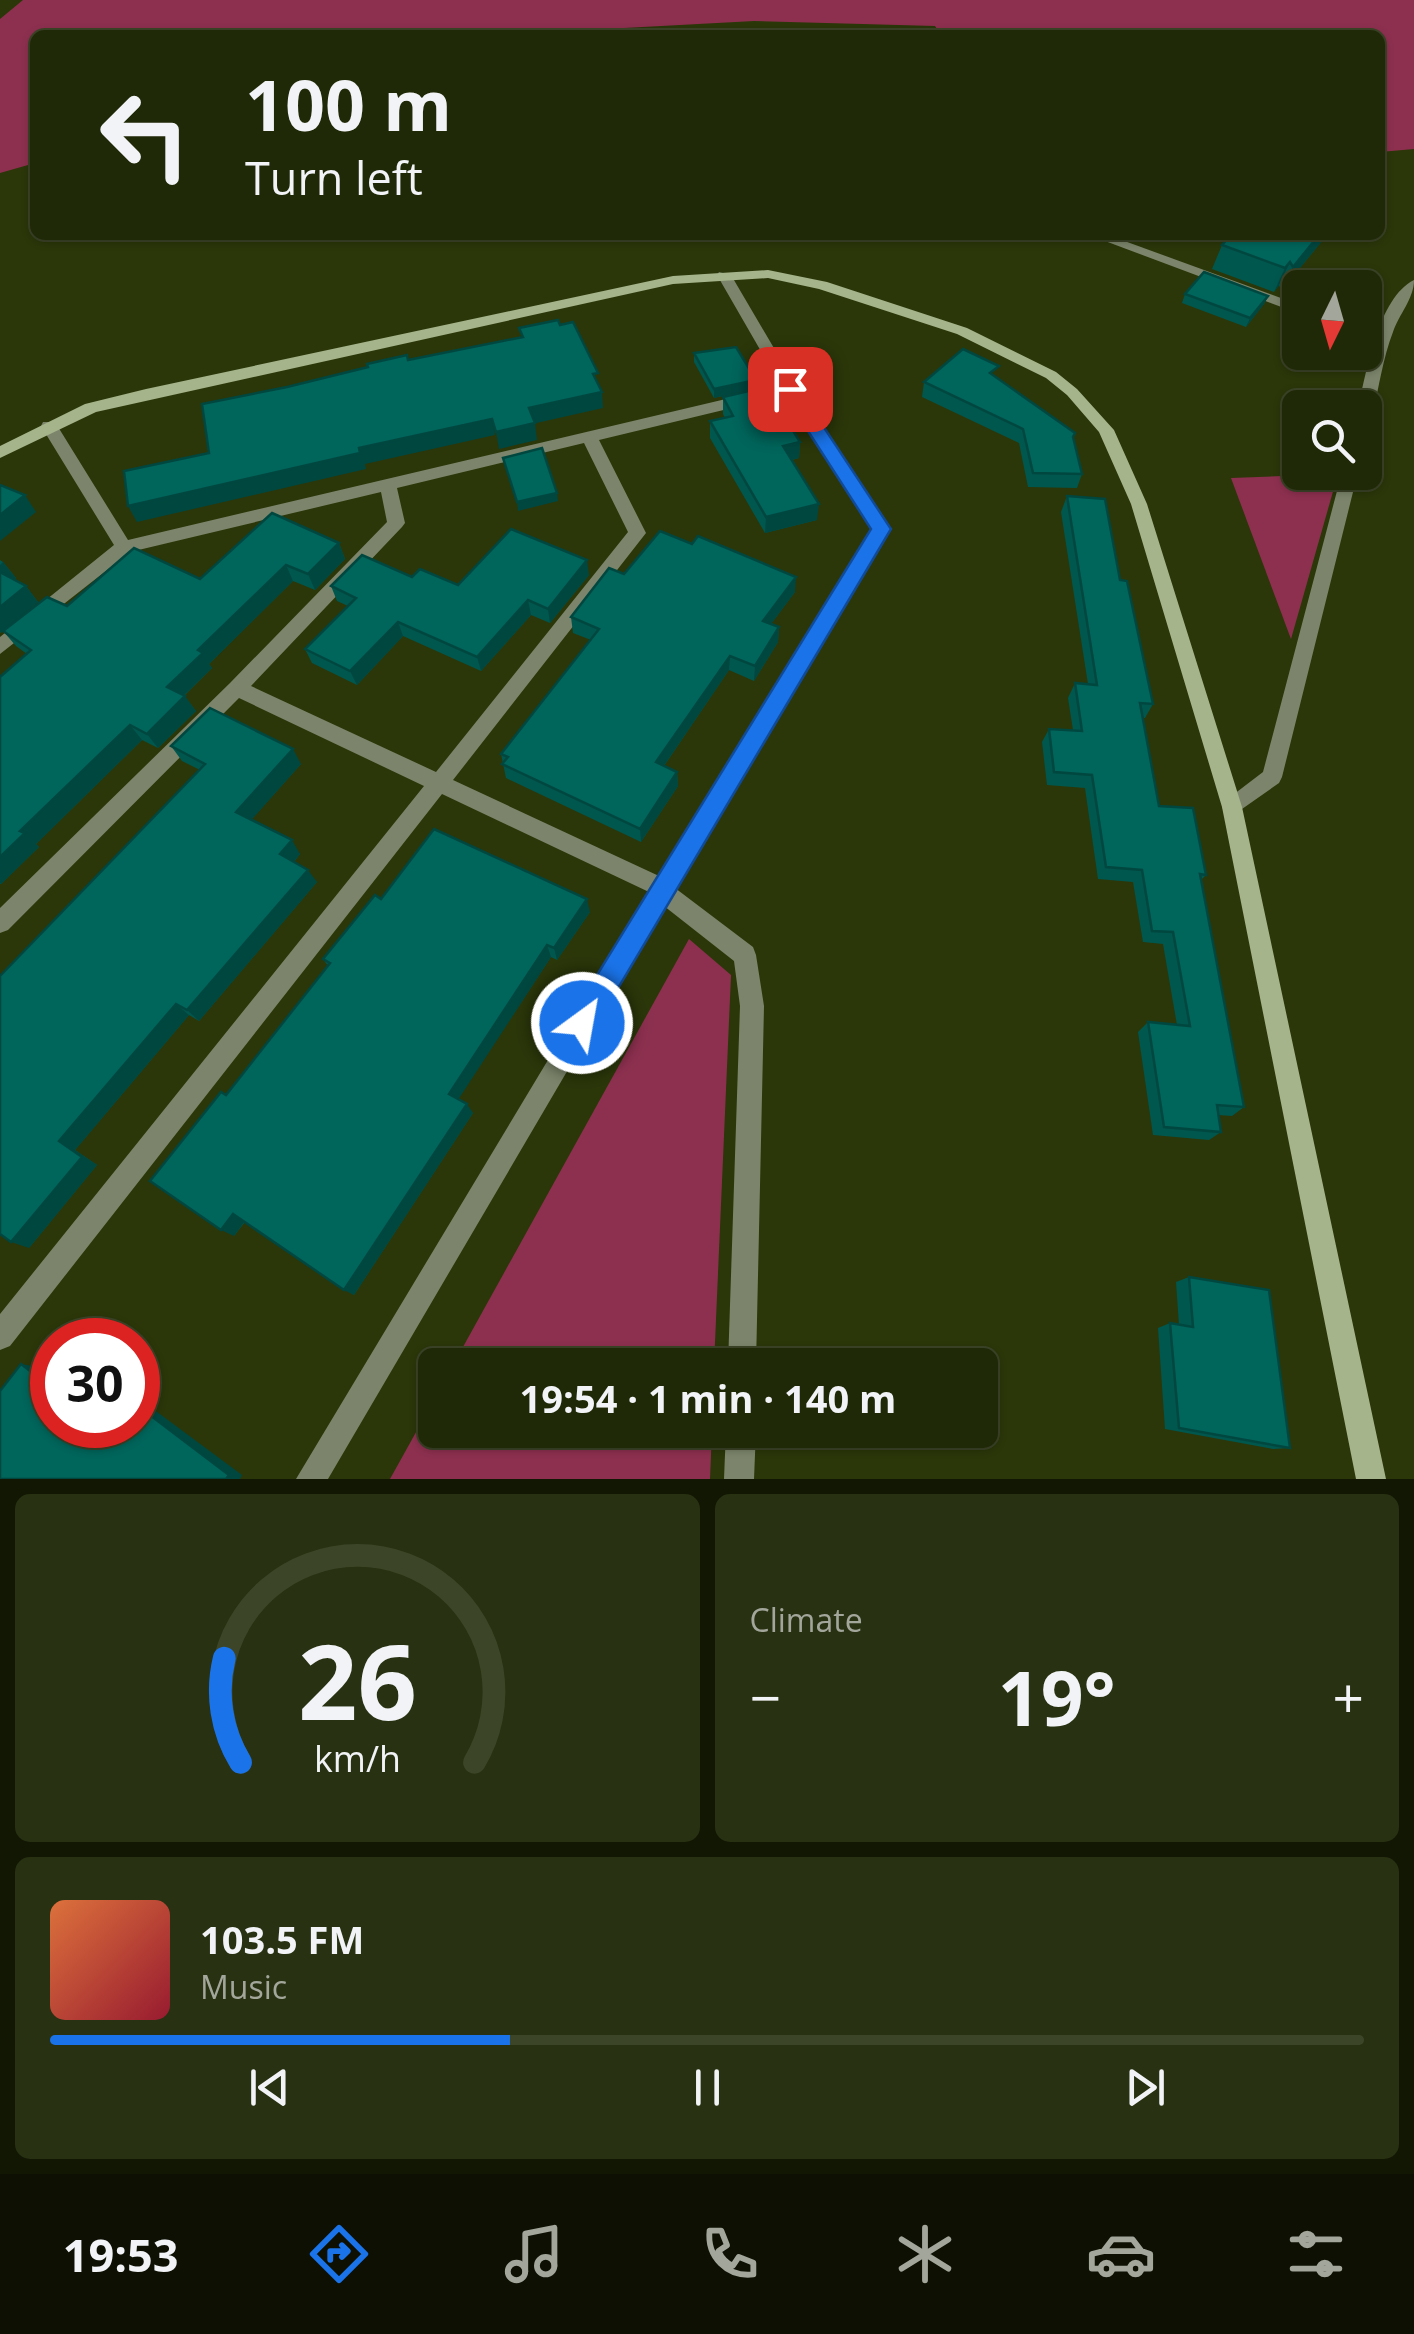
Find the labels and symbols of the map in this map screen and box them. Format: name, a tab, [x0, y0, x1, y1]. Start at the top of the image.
north arrow	[1282, 270, 1382, 370]
pin	[748, 347, 833, 432]
position arrow	[530, 971, 634, 1075]
speed limit sign: 30	[30, 1318, 160, 1448]

